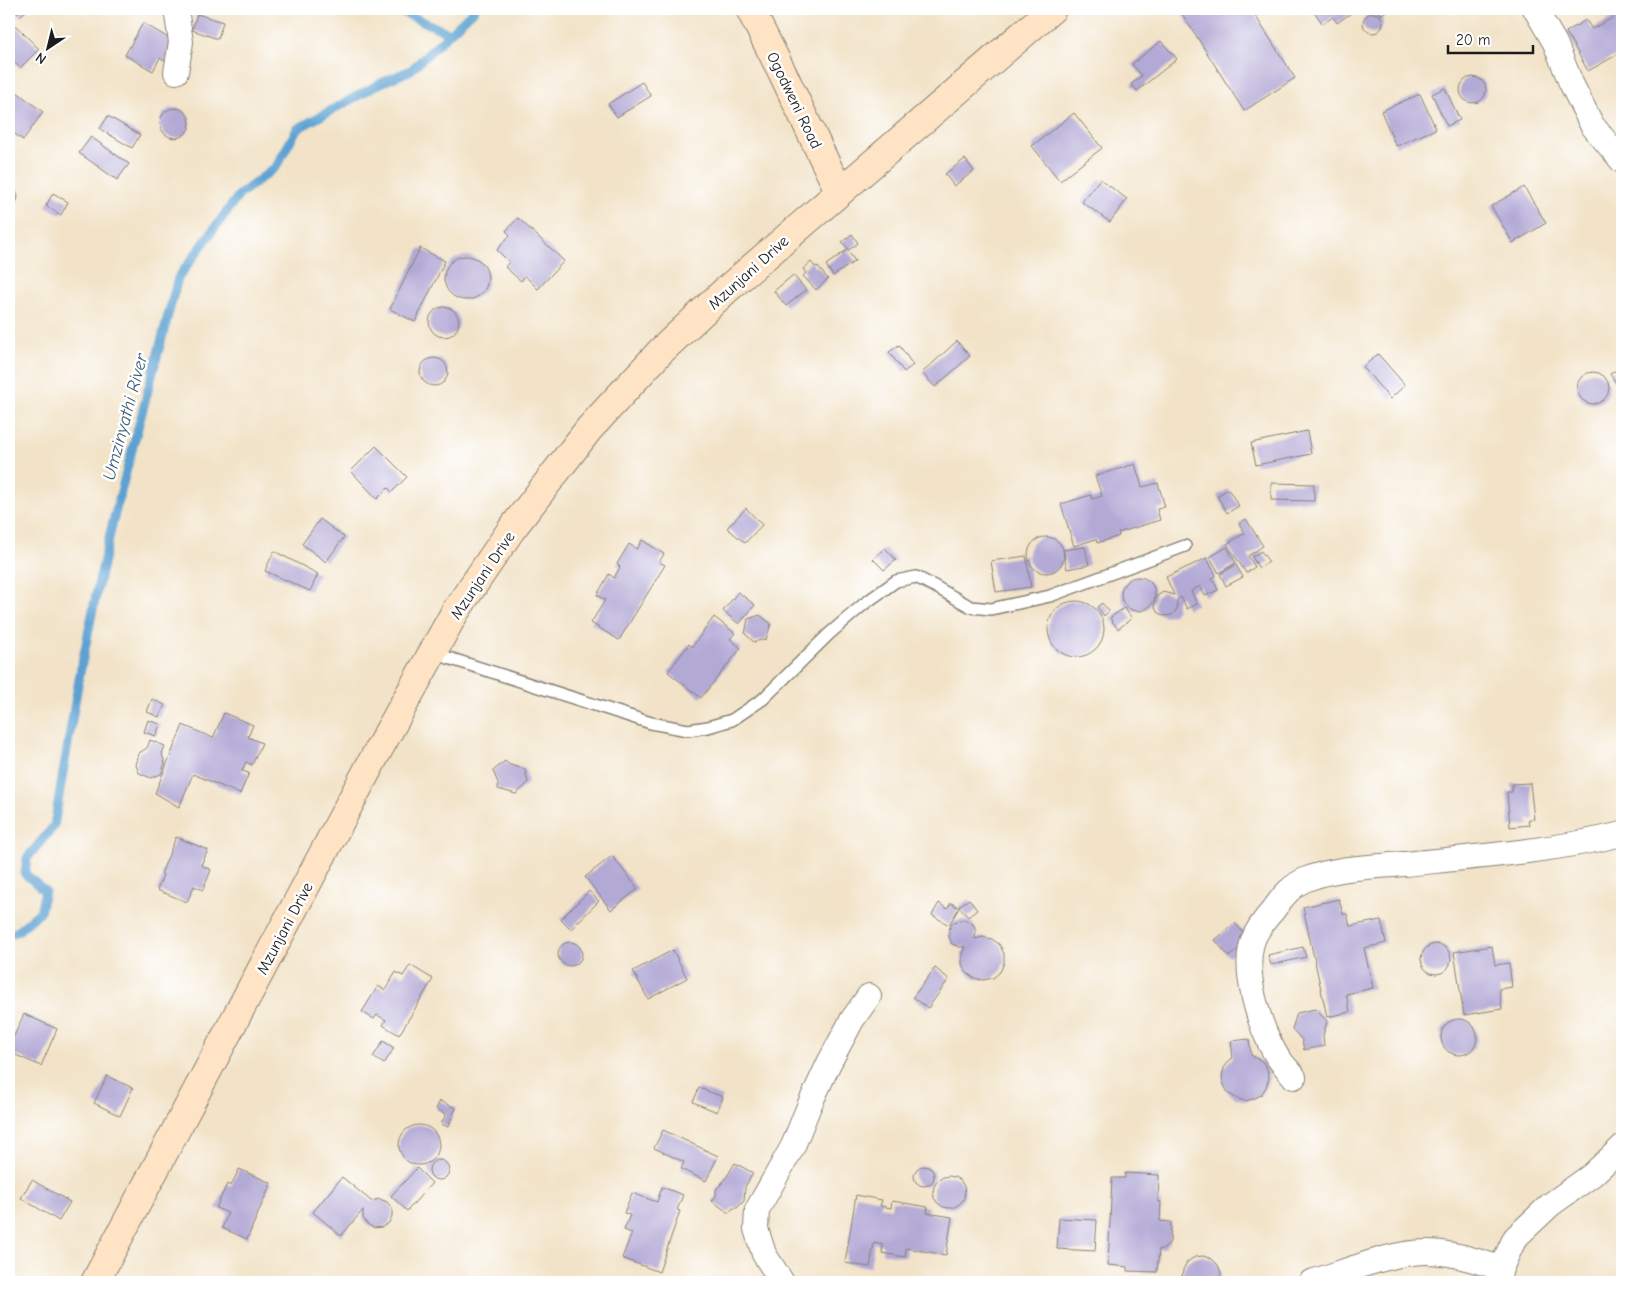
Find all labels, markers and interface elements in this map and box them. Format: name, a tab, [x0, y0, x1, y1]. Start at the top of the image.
north arrow	[22, 22, 72, 72]
scale bar	[1448, 22, 1534, 54]
text: 20 m	[1456, 31, 1490, 49]
text: N	[32, 49, 49, 68]
street label: Ogodweni Road	[763, 49, 825, 152]
street label: Mzunjani Drive	[705, 232, 792, 313]
water label: Umzinyathi River	[98, 351, 153, 483]
street label: Mzunjani Drive	[447, 528, 519, 623]
street label: Mzunjani Drive	[253, 879, 317, 978]

